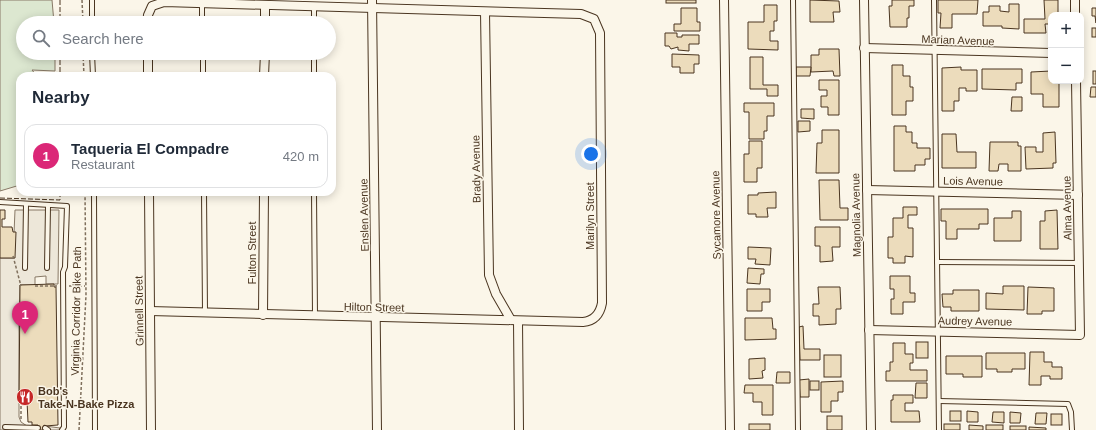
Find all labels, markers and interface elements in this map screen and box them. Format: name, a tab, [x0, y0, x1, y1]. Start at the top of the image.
map controls	[1048, 12, 1084, 84]
button: +	[1048, 12, 1084, 48]
search box	[16, 16, 336, 60]
icon: search	[30, 27, 52, 49]
text: Search here	[62, 30, 144, 47]
street label: Marian Avenue	[921, 33, 995, 47]
button: −	[1048, 48, 1084, 84]
text: Nearby	[32, 88, 90, 107]
street label: Brady Avenue	[469, 135, 483, 203]
text: Taqueria El Compadre	[71, 140, 229, 157]
your location	[581, 144, 601, 164]
text: 1	[42, 149, 50, 164]
text: 420 m	[283, 149, 319, 164]
text: Restaurant	[71, 157, 135, 172]
street label: Sycamore Avenue	[709, 170, 723, 260]
street label: Magnolia Avenue	[849, 173, 863, 257]
street label: Lois Avenue	[943, 174, 1003, 188]
street label: Alma Avenue	[1060, 176, 1074, 240]
street label: Enslen Avenue	[357, 178, 371, 252]
street label: Marilyn Street	[584, 182, 596, 250]
street label: Fulton Street	[246, 222, 258, 284]
street label: Virginia Corridor Bike Path	[69, 246, 83, 376]
street label: Grinnell Street	[132, 276, 146, 346]
street label: Hilton Street	[344, 300, 404, 314]
pin: 1	[12, 301, 38, 334]
street label: Audrey Avenue	[938, 314, 1012, 328]
place label: Bob's Take-N-Bake Pizza	[38, 385, 135, 410]
restaurant icon: Bob's Take-N-Bake Pizza	[15, 387, 35, 407]

